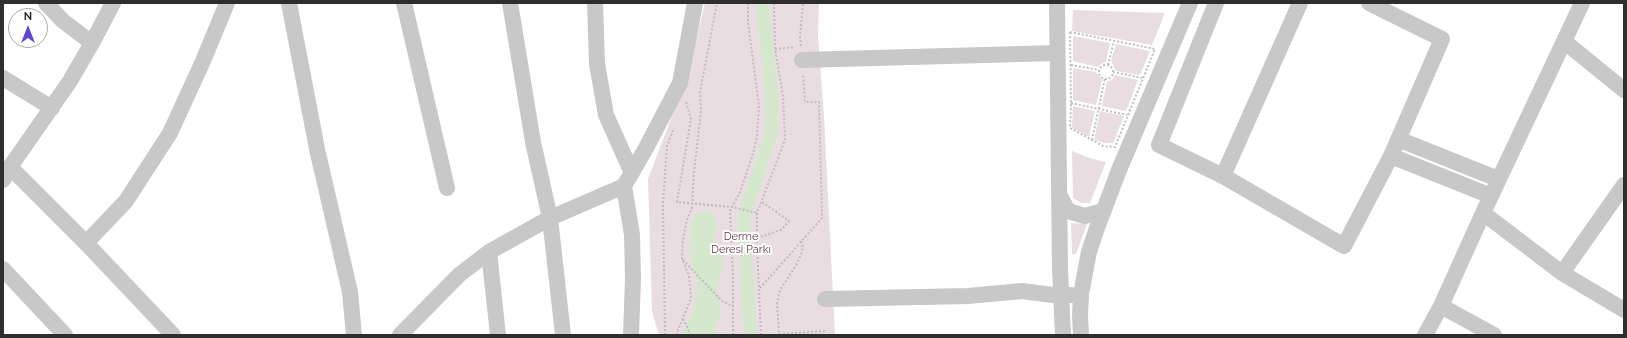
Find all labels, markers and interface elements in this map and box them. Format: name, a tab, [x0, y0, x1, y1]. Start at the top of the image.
north arrow	[8, 8, 48, 48]
text: N	[24, 10, 32, 23]
park label: Derme Deresi Parkı	[711, 230, 771, 256]

